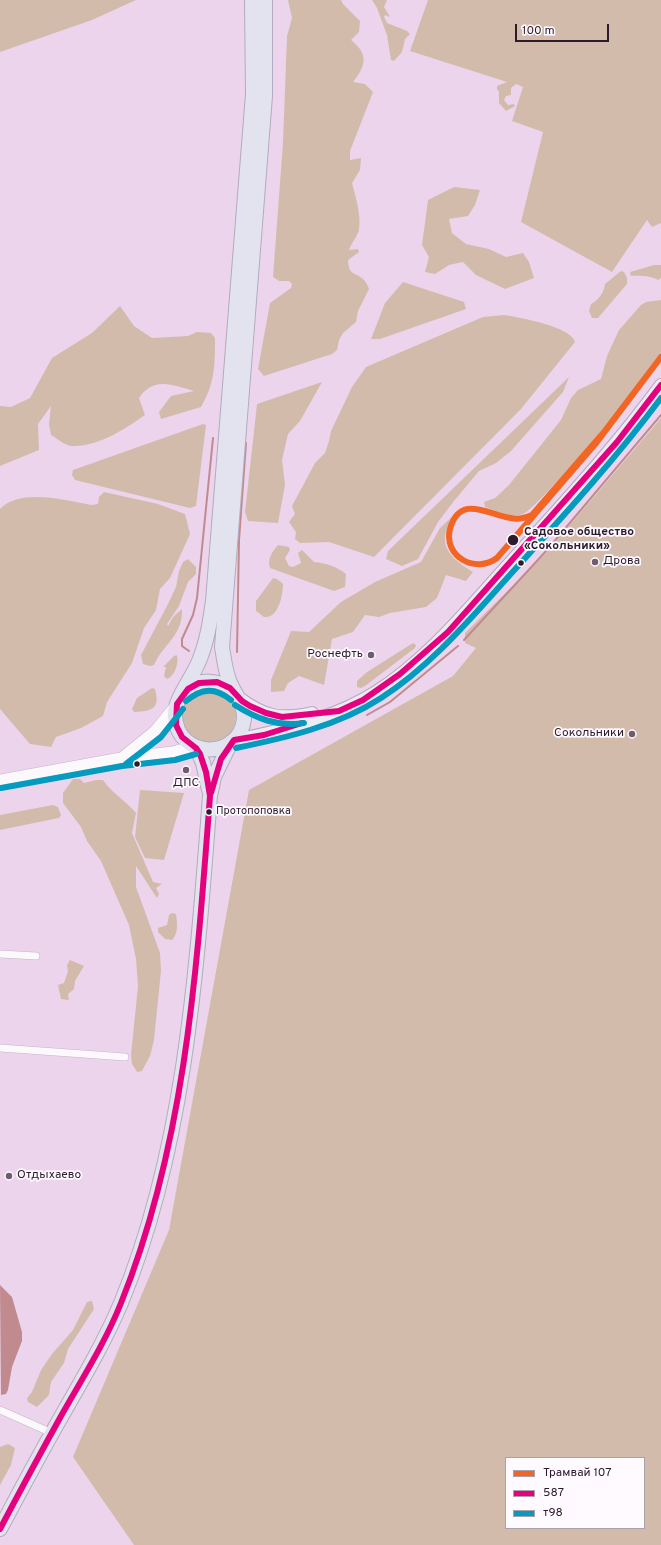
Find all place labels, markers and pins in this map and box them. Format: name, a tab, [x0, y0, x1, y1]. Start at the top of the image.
place label: Садовое общество «Сокольники»	[524, 526, 634, 554]
marker: Садовое общество «Сокольники»	[506, 533, 520, 547]
place label: Дрова	[603, 555, 640, 569]
marker: Дрова	[590, 557, 600, 567]
unlabelled marker	[516, 558, 526, 568]
place label: Роснефть	[307, 648, 363, 662]
marker: Роснефть	[366, 650, 376, 660]
place label: Сокольники	[554, 727, 624, 741]
marker: Сокольники	[627, 729, 637, 739]
unlabelled marker	[132, 759, 142, 769]
marker: ДПС	[181, 765, 191, 775]
place label: ДПС	[173, 777, 199, 791]
place label: Протопоповка	[216, 805, 291, 819]
marker: Протопоповка	[204, 807, 214, 817]
place label: Отдыхаево	[17, 1169, 81, 1183]
marker: Отдыхаево	[4, 1171, 14, 1181]

